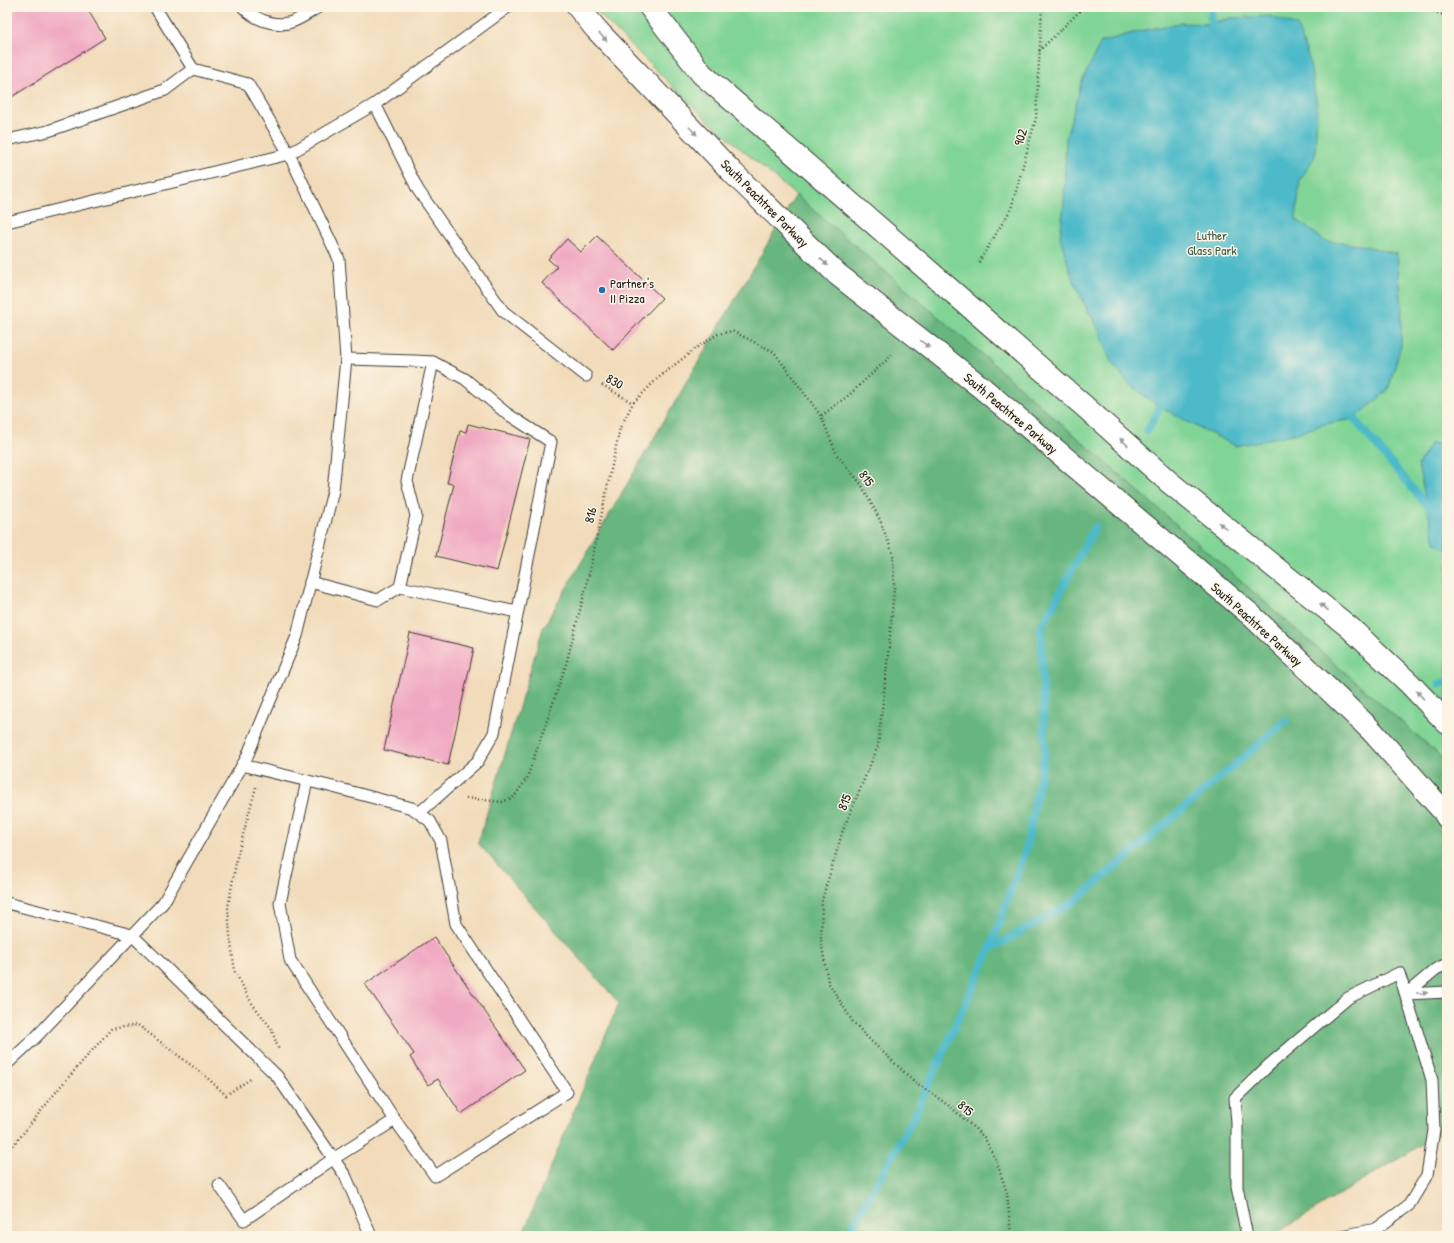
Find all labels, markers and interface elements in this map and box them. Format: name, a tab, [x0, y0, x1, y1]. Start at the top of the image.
one-way arrow	[598, 32, 608, 42]
one-way arrow	[688, 126, 698, 136]
street label: 902	[1009, 126, 1031, 148]
street label: South Peachtree Parkway	[717, 155, 813, 251]
park label: Luther Glass Park	[1187, 226, 1237, 259]
one-way arrow	[820, 257, 829, 266]
place label: Partner's II Pizza	[610, 274, 654, 307]
marker: Partner's II Pizza	[597, 285, 607, 295]
one-way arrow	[920, 340, 931, 348]
street label: South Peachtree Parkway	[960, 368, 1062, 458]
street label: 830	[603, 369, 627, 393]
one-way arrow	[1119, 437, 1129, 446]
street label: 815	[855, 466, 879, 490]
street label: 816	[580, 506, 600, 524]
one-way arrow	[1218, 521, 1229, 530]
street label: South Peachtree Parkway	[1207, 578, 1307, 670]
one-way arrow	[1319, 603, 1330, 612]
one-way arrow	[1416, 690, 1425, 700]
street label: 815	[833, 791, 855, 813]
one-way arrow	[1416, 990, 1429, 996]
street label: 815	[954, 1096, 978, 1120]

